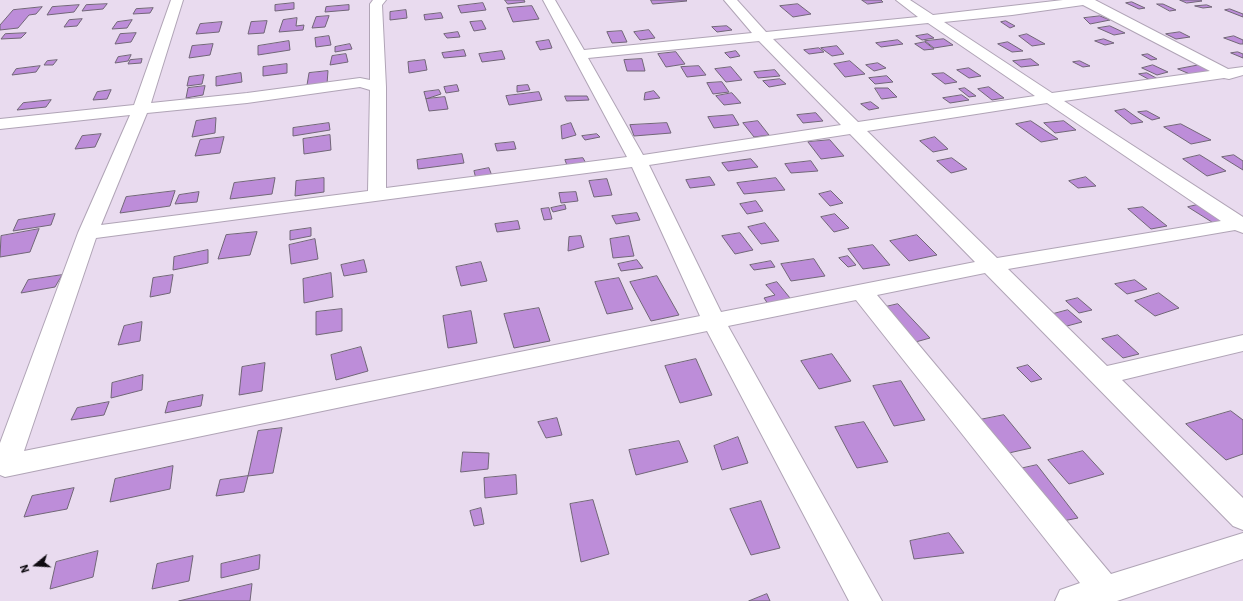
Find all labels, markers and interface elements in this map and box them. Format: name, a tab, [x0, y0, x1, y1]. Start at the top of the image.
north arrow	[16, 545, 56, 585]
text: N	[17, 563, 32, 575]

